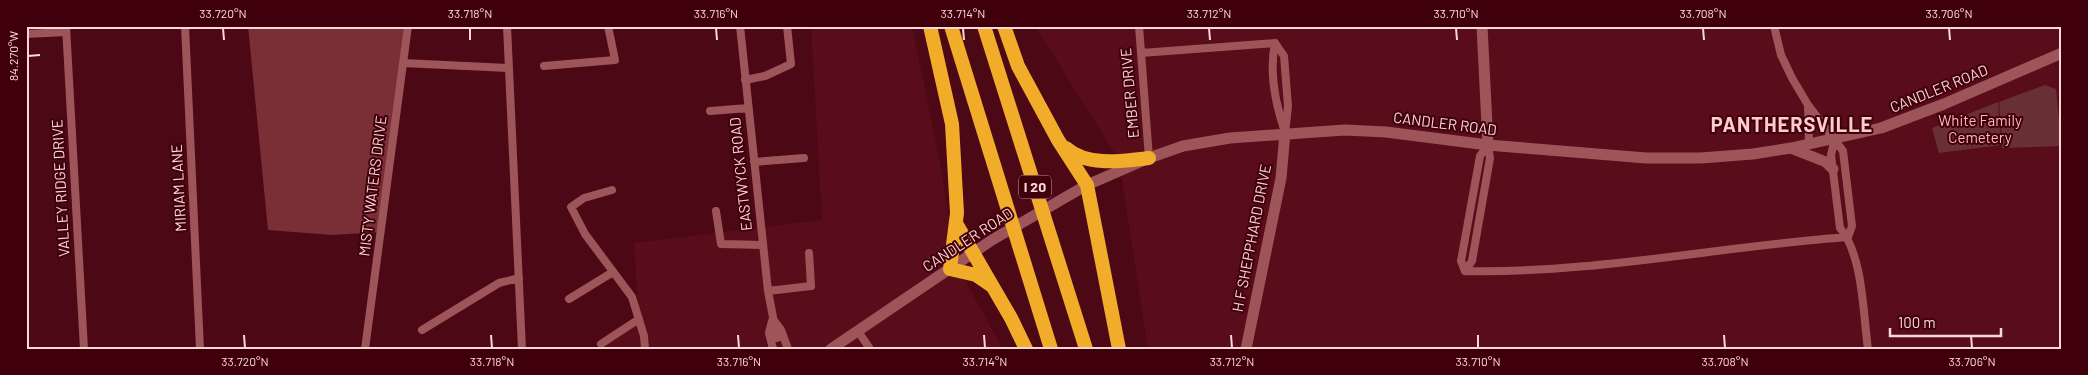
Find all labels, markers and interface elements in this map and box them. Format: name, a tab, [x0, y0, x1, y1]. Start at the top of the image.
text: 33.720°N	[199, 6, 247, 20]
text: 33.718°N	[448, 6, 492, 20]
text: 33.716°N	[694, 6, 738, 20]
text: 33.714°N	[941, 6, 985, 20]
text: 33.712°N	[1187, 6, 1231, 20]
text: 33.710°N	[1433, 6, 1479, 20]
text: 33.708°N	[1679, 6, 1727, 20]
text: 33.706°N	[1925, 6, 1973, 20]
text: 84.270°W	[6, 30, 20, 81]
street label: EMBER DRIVE	[1116, 47, 1142, 139]
street label: CANDLER ROAD	[1887, 60, 1990, 116]
street label: CANDLER ROAD	[1392, 108, 1498, 138]
park label: White Family Cemetery	[1938, 111, 2022, 146]
district label: PANTHERSVILLE	[1711, 112, 1873, 136]
street label: MISTY WATERS DRIVE	[354, 115, 390, 257]
street label: EASTWYCK ROAD	[725, 116, 755, 232]
street label: VALLEY RIDGE DRIVE	[47, 119, 73, 257]
street label: MIRIAM LANE	[167, 144, 189, 232]
street label: H F SHEPPHARD DRIVE	[1228, 162, 1274, 313]
road number: I 20	[1019, 176, 1051, 198]
street label: CANDLER ROAD	[919, 203, 1016, 275]
scale bar	[1890, 305, 2002, 337]
text: 100 m	[1898, 313, 1936, 331]
text: 33.720°N	[221, 354, 269, 368]
text: 33.718°N	[470, 354, 514, 368]
text: 33.716°N	[717, 354, 761, 368]
text: 33.714°N	[963, 354, 1007, 368]
text: 33.712°N	[1210, 354, 1254, 368]
text: 33.710°N	[1455, 354, 1501, 368]
text: 33.708°N	[1701, 354, 1749, 368]
text: 33.706°N	[1948, 354, 1996, 368]

